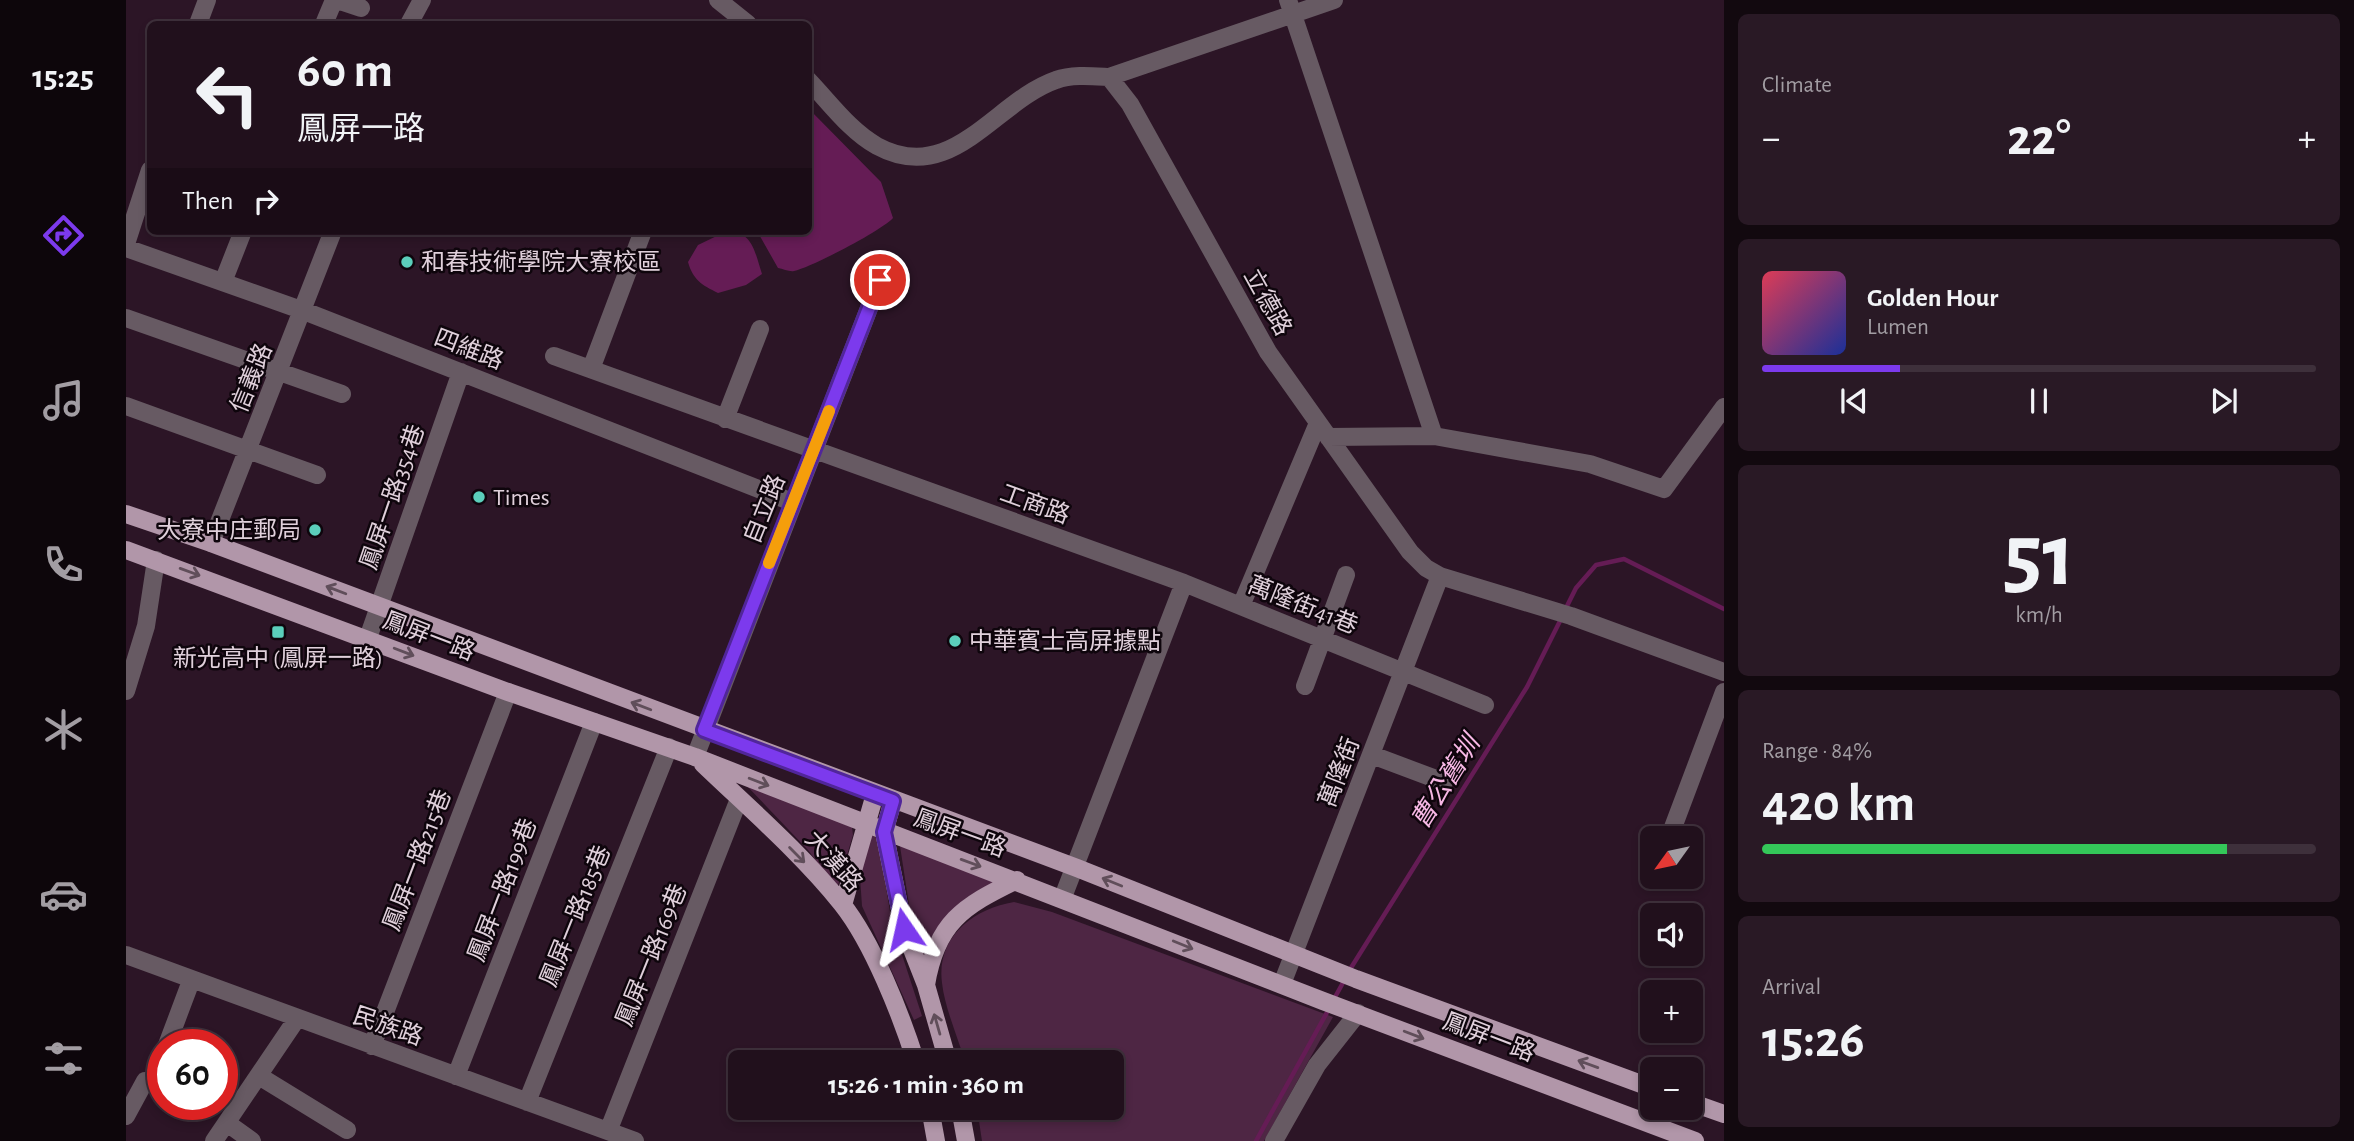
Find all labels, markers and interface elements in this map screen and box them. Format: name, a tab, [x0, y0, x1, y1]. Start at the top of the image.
text: 60 m	[297, 47, 393, 96]
icon: left	[182, 49, 273, 140]
text: 15:25	[32, 61, 94, 93]
text: Climate	[1762, 74, 1832, 97]
text: 22°	[2007, 112, 2071, 164]
text: 鳳屏一路	[297, 113, 425, 145]
text: −	[1762, 120, 1780, 158]
text: +	[2298, 120, 2316, 158]
icon: right	[247, 182, 285, 220]
text: Then	[182, 188, 233, 214]
icon: directions	[39, 211, 88, 260]
place label: 和春技術學院大寮校區	[421, 249, 661, 275]
pin	[850, 250, 910, 310]
marker: 和春技術學院大寮校區	[399, 254, 415, 270]
icon: arrive	[861, 261, 899, 299]
street label: 立德路	[1239, 264, 1297, 340]
text: Golden Hour	[1867, 285, 1998, 311]
text: Lumen	[1867, 316, 1929, 339]
street label: 四維路	[431, 324, 507, 374]
street label: 信義路	[225, 340, 277, 416]
icon: music	[39, 376, 88, 425]
icon: previous	[1835, 382, 1873, 420]
icon: pause	[2020, 382, 2058, 420]
icon: next	[2205, 382, 2243, 420]
street label: 鳳屏一路354巷	[355, 421, 429, 573]
street label: 自立路	[738, 471, 790, 547]
street label: 工商路	[997, 479, 1073, 529]
place label: Times	[493, 486, 550, 510]
marker: Times	[471, 489, 487, 505]
text: 51	[2003, 511, 2075, 602]
place label: 大寮中庄郵局	[157, 517, 301, 543]
marker: 大寮中庄郵局	[307, 522, 323, 538]
icon: phone	[39, 540, 88, 589]
one-way arrow	[179, 567, 201, 580]
street label: 萬隆街41巷	[1244, 571, 1362, 639]
one-way arrow	[326, 583, 348, 596]
text: km/h	[2015, 604, 2063, 627]
street label: 鳳屏一路	[380, 607, 478, 665]
marker: 新光高中 (鳳屏一路)	[270, 624, 286, 640]
place label: 中華賓士高屏據點	[969, 628, 1161, 654]
marker: 中華賓士高屏據點	[947, 633, 963, 649]
place label: 新光高中 (鳳屏一路)	[173, 645, 383, 671]
one-way arrow	[392, 646, 414, 659]
one-way arrow	[630, 699, 652, 711]
icon: climate	[39, 705, 88, 754]
water label: 曹公舊圳	[1406, 728, 1487, 834]
street label: 萬隆街	[1314, 734, 1364, 810]
text: Range · 84%	[1762, 740, 1872, 763]
one-way arrow	[747, 776, 769, 789]
text: 420 km	[1762, 778, 1915, 830]
street label: 鳳屏一路215巷	[378, 786, 456, 934]
street label: 鳳屏一路	[910, 804, 1010, 862]
street label: 鳳屏一路199巷	[463, 815, 541, 965]
street label: 大漢路	[800, 826, 868, 896]
north arrow	[1640, 826, 1703, 889]
map controls	[1640, 826, 1703, 1120]
street label: 鳳屏一路185巷	[535, 842, 615, 990]
one-way arrow	[788, 847, 805, 864]
one-way arrow	[959, 858, 981, 870]
icon: car	[39, 870, 88, 919]
one-way arrow	[1102, 875, 1124, 888]
street label: 鳳屏一路169巷	[611, 880, 691, 1030]
position arrow	[867, 892, 941, 966]
button: sound	[1640, 903, 1703, 966]
one-way arrow	[1172, 939, 1194, 952]
text: Arrival	[1762, 976, 1821, 999]
button: +	[1640, 980, 1703, 1043]
street label: 民族路	[350, 1002, 426, 1050]
street label: 鳳屏一路	[1440, 1008, 1538, 1066]
one-way arrow	[929, 1013, 942, 1035]
text: 15:26	[1762, 1014, 1865, 1066]
speed limit sign: 60	[147, 1029, 238, 1120]
one-way arrow	[1403, 1029, 1424, 1042]
icon: filters	[39, 1034, 88, 1083]
one-way arrow	[1577, 1057, 1599, 1070]
button: −	[1640, 1057, 1703, 1120]
text: 15:26 · 1 min · 360 m	[828, 1072, 1024, 1098]

